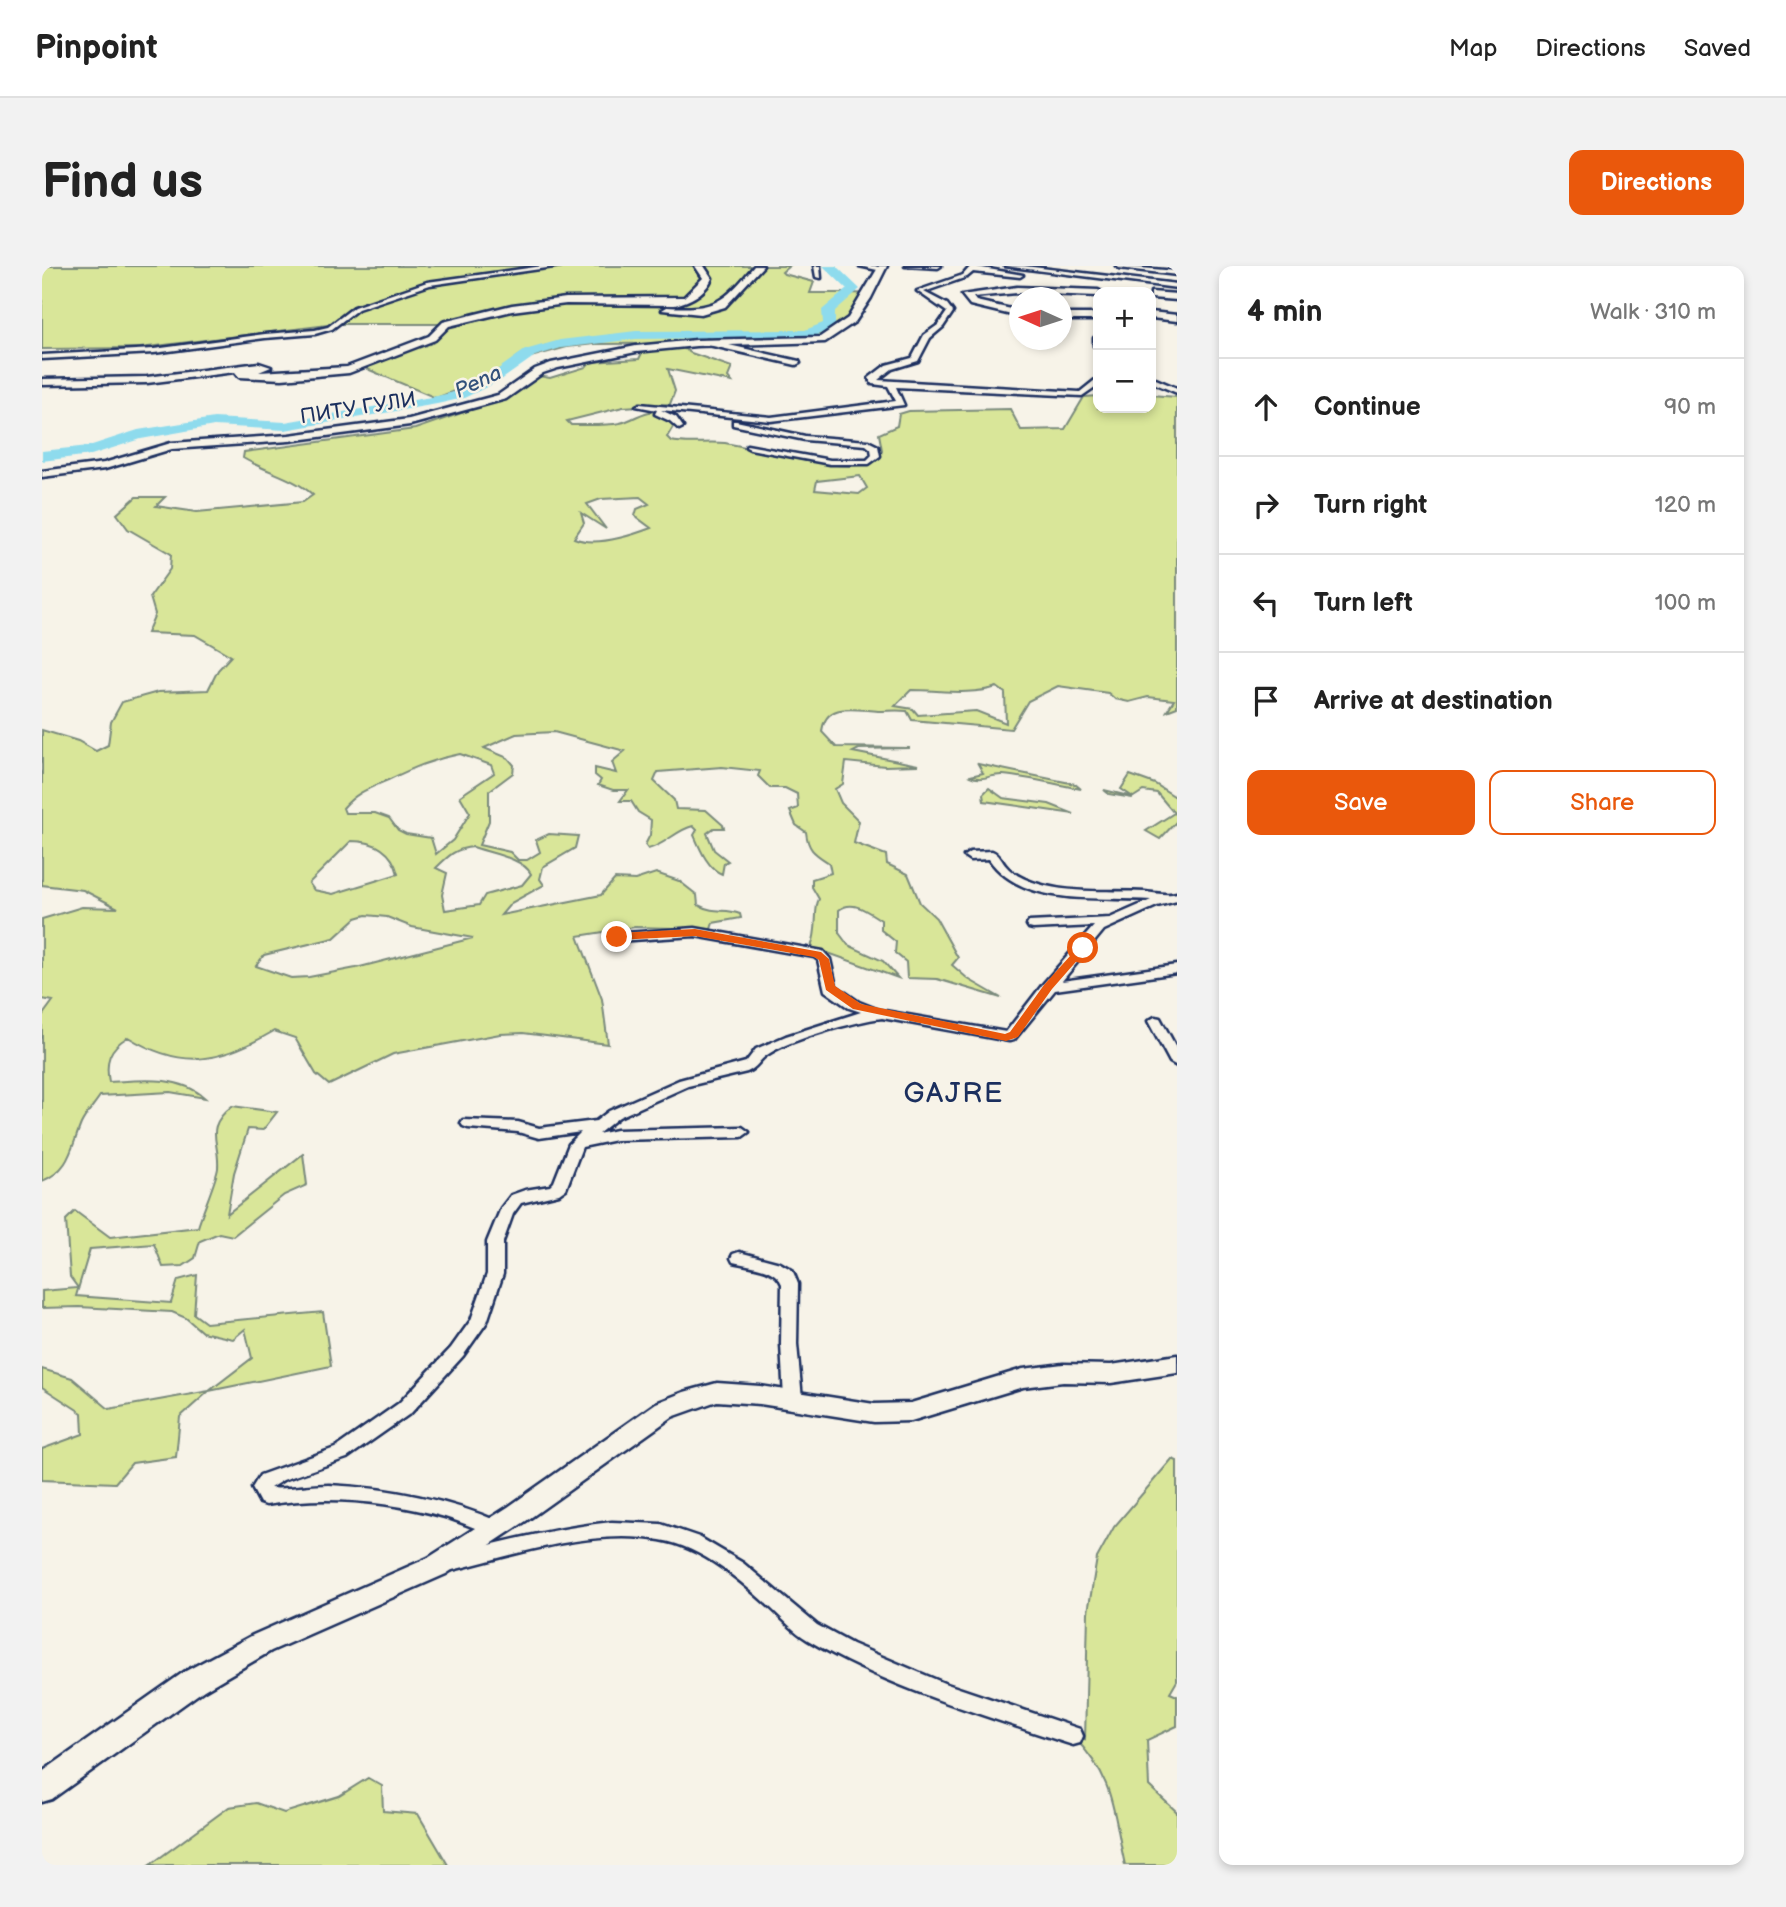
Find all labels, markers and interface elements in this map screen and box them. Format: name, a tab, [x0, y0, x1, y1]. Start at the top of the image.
text: Pinpoint	[35, 28, 157, 68]
text: Map	[1449, 34, 1497, 63]
text: Directions	[1535, 34, 1646, 63]
text: Saved	[1684, 34, 1751, 63]
button: Directions	[1569, 150, 1744, 215]
text: Find us	[42, 153, 203, 212]
north arrow	[1009, 287, 1072, 350]
map controls	[1093, 287, 1156, 413]
button: +	[1093, 287, 1156, 350]
text: 4 min	[1247, 294, 1322, 330]
text: Walk · 310 m	[1590, 298, 1716, 326]
button: −	[1093, 350, 1156, 413]
water label: Pena	[451, 360, 505, 404]
street label: ПИТУ ГУЛИ	[298, 386, 418, 430]
icon: ahead	[1247, 388, 1285, 426]
text: Continue	[1314, 392, 1421, 423]
text: 90 m	[1664, 393, 1716, 421]
icon: right	[1247, 486, 1285, 524]
text: Turn right	[1314, 490, 1427, 521]
text: 120 m	[1655, 491, 1716, 519]
icon: left	[1247, 584, 1285, 622]
text: Turn left	[1314, 588, 1413, 619]
text: 100 m	[1655, 589, 1716, 617]
icon: arrive	[1247, 682, 1285, 720]
text: Arrive at destination	[1314, 686, 1553, 717]
button: Save	[1247, 770, 1475, 835]
button: Share	[1489, 770, 1716, 835]
route end	[601, 921, 632, 952]
route start	[1067, 932, 1098, 963]
district label: GAJRE	[903, 1077, 1005, 1110]

